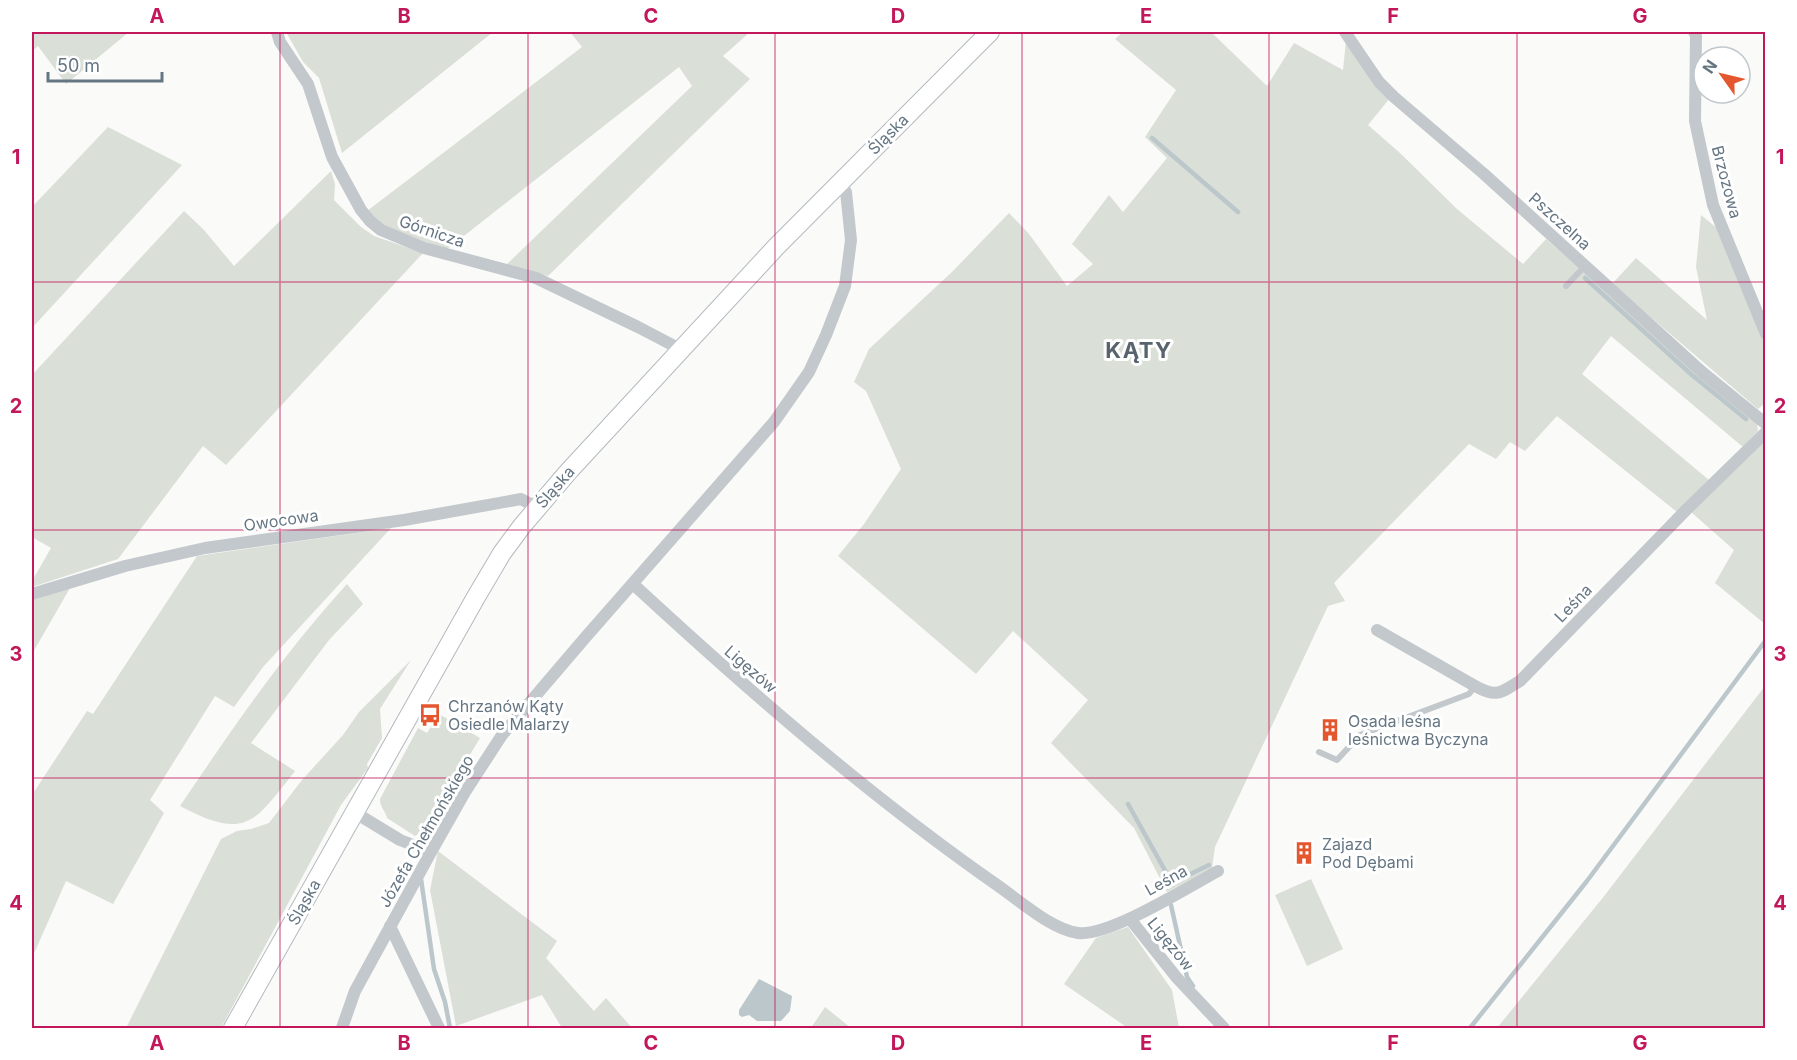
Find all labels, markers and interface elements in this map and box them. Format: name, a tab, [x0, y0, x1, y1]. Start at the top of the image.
text: A	[150, 4, 165, 28]
text: B	[397, 4, 411, 28]
text: C	[644, 4, 658, 28]
text: D	[891, 4, 905, 28]
text: E	[1140, 4, 1152, 28]
text: F	[1387, 4, 1399, 28]
text: G	[1632, 4, 1648, 28]
scale bar	[48, 45, 162, 83]
north arrow	[1692, 45, 1752, 105]
text: 50 m	[57, 55, 100, 76]
text: N	[1698, 56, 1721, 77]
street label: Śląska	[863, 109, 913, 159]
street label: Brzozowa	[1708, 143, 1746, 221]
text: 1	[12, 145, 20, 169]
text: 1	[1776, 145, 1784, 169]
street label: Pszczelna	[1525, 188, 1595, 254]
street label: Górnicza	[397, 210, 467, 252]
district label: KĄTY	[1105, 337, 1173, 363]
text: 2	[10, 394, 22, 418]
text: 2	[1774, 394, 1786, 418]
street label: Śląska	[531, 462, 579, 512]
street label: Owocowa	[242, 505, 320, 535]
street label: Leśna	[1550, 580, 1596, 626]
street label: Ligęzów	[721, 641, 781, 697]
text: 3	[10, 642, 22, 666]
text: 3	[1774, 642, 1786, 666]
place label: Chrzanów Kąty Osiedle Malarzy	[448, 696, 570, 734]
bus stop icon: Chrzanów Kąty Osiedle Malarzy	[417, 702, 443, 728]
place label: Osada leśna leśnictwa Byczyna	[1348, 711, 1488, 749]
building icon: Osada leśna leśnictwa Byczyna	[1317, 717, 1343, 743]
street label: Józefa Chełmońskiego	[374, 751, 478, 911]
place label: Zajazd Pod Dębami	[1322, 834, 1414, 872]
building icon: Zajazd Pod Dębami	[1291, 840, 1317, 866]
street label: Leśna	[1141, 860, 1191, 900]
street label: Śląska	[283, 876, 325, 928]
text: 4	[9, 891, 23, 915]
text: 4	[1773, 891, 1787, 915]
street label: Ligęzów	[1143, 913, 1199, 975]
text: A	[150, 1031, 165, 1055]
text: B	[397, 1031, 411, 1055]
text: C	[644, 1031, 658, 1055]
text: D	[891, 1031, 905, 1055]
text: E	[1140, 1031, 1152, 1055]
text: F	[1387, 1031, 1399, 1055]
text: G	[1632, 1031, 1648, 1055]

